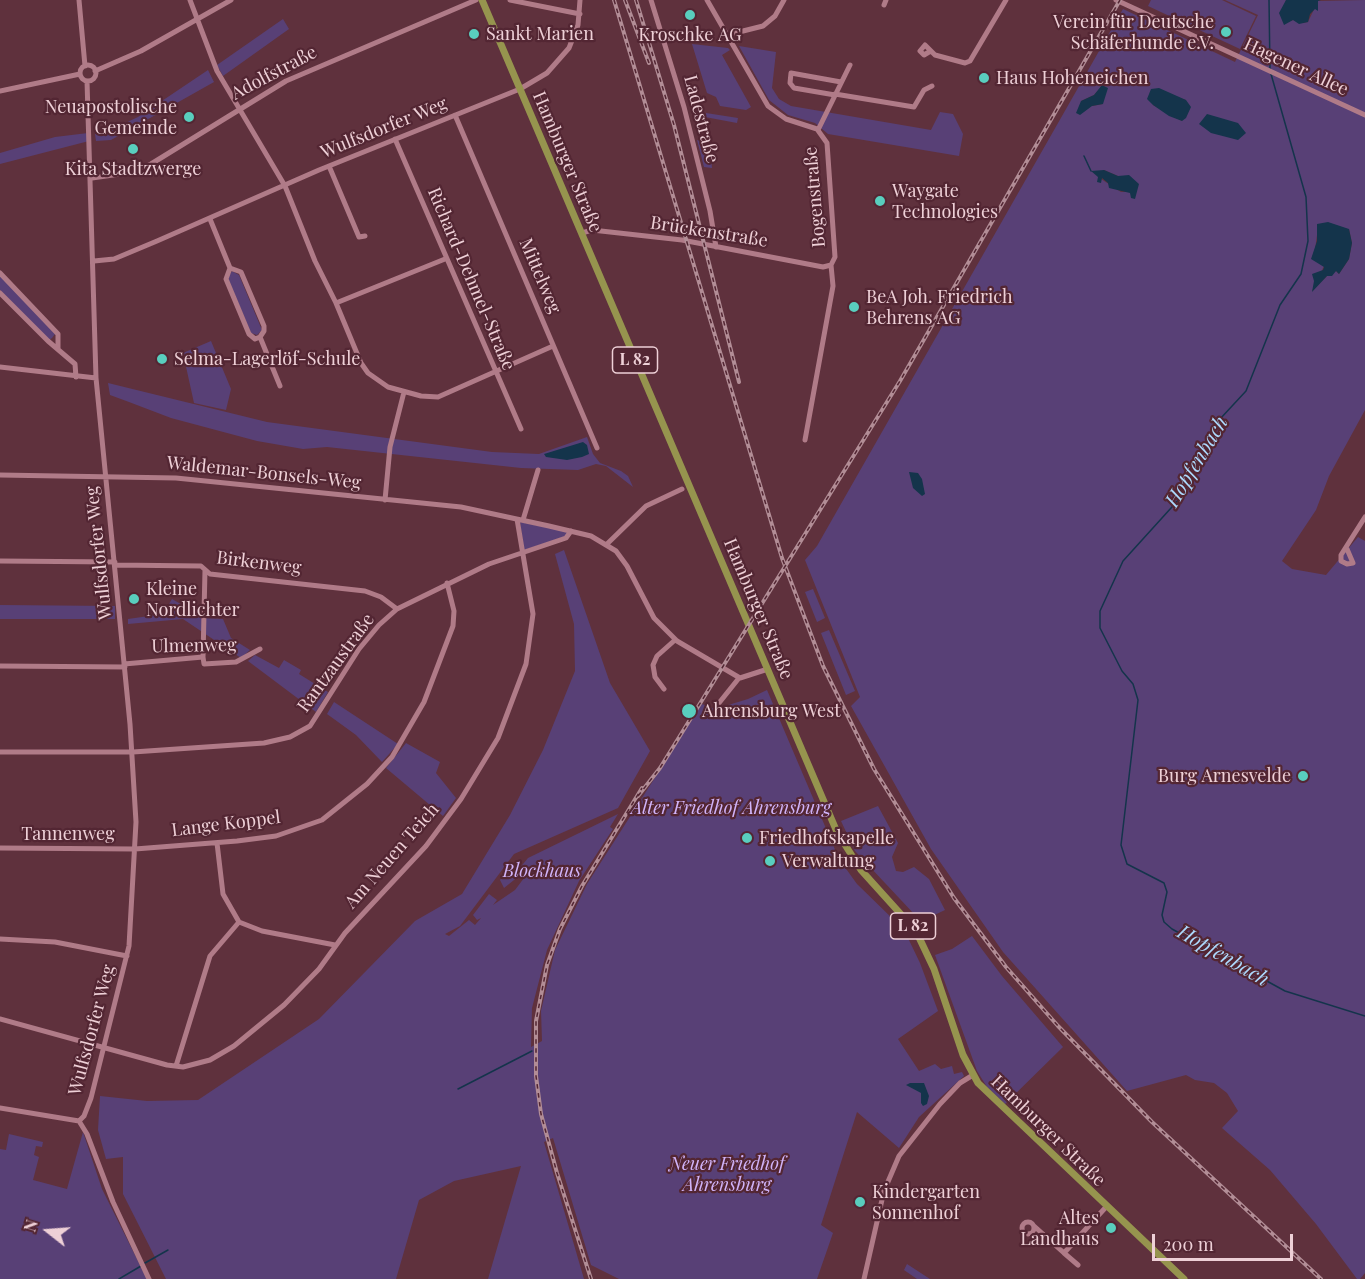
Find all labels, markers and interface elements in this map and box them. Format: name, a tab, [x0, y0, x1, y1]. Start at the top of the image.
marker: Kroschke AG	[683, 8, 697, 22]
place label: Verein für Deutsche Schäferhunde e.V.	[1053, 11, 1214, 54]
place label: Sankt Marien	[486, 23, 594, 45]
place label: Kroschke AG	[638, 24, 742, 46]
marker: Verein für Deutsche Schäferhunde e.V.	[1219, 25, 1233, 39]
marker: Sankt Marien	[467, 27, 481, 41]
street label: Hagener Allee	[1240, 33, 1352, 101]
street label: Adolfstraße	[228, 41, 320, 105]
place label: Haus Hoheneichen	[996, 67, 1148, 89]
marker: Haus Hoheneichen	[977, 71, 991, 85]
street label: Ladestraße	[679, 73, 723, 165]
street label: Hamburger Straße	[528, 88, 606, 236]
street label: Wulfsdorfer Weg	[318, 93, 450, 163]
place label: Neuapostolische Gemeinde	[45, 96, 177, 138]
marker: Neuapostolische Gemeinde	[182, 110, 196, 124]
marker: Kita Stadtzwerge	[126, 142, 140, 156]
street label: Bogenstraße	[800, 146, 830, 248]
place label: Kita Stadtzwerge	[65, 158, 201, 180]
place label: Waygate Technologies	[892, 180, 998, 222]
street label: Richard-Dehmel-Straße	[423, 184, 519, 374]
marker: Waygate Technologies	[873, 194, 887, 208]
street label: Brückenstraße	[649, 212, 769, 252]
street label: Mittelweg	[515, 235, 565, 317]
place label: BeA Joh. Friedrich Behrens AG	[866, 286, 1013, 328]
marker: BeA Joh. Friedrich Behrens AG	[847, 300, 861, 314]
road number: L 82	[612, 347, 658, 373]
place label: Selma-Lagerlöf-Schule	[174, 348, 360, 370]
marker: Selma-Lagerlöf-Schule	[155, 352, 169, 366]
water label: Hopfenbach	[1160, 412, 1234, 512]
street label: Waldemar-Bonsels-Weg	[166, 452, 362, 494]
street label: Wulfsdorfer Weg	[81, 485, 117, 621]
street label: Hamburger Straße	[719, 535, 797, 683]
street label: Birkenweg	[215, 547, 303, 579]
place label: Kleine Nordlichter	[146, 578, 240, 620]
marker: Kleine Nordlichter	[127, 592, 141, 606]
street label: Rantzaustraße	[293, 609, 379, 717]
street label: Ulmenweg	[151, 634, 237, 658]
place label: Ahrensburg West	[702, 700, 841, 722]
marker: Ahrensburg West	[680, 702, 698, 720]
place label: Burg Arnesvelde	[1158, 765, 1291, 787]
marker: Burg Arnesvelde	[1296, 769, 1310, 783]
park label: Alter Friedhof Ahrensburg	[631, 797, 831, 819]
street label: Am Neuen Teich	[340, 799, 444, 913]
street label: Lange Koppel	[170, 807, 282, 841]
street label: Tannenweg	[21, 823, 115, 845]
place label: Friedhofskapelle	[759, 827, 894, 849]
marker: Friedhofskapelle	[740, 831, 754, 845]
place label: Verwaltung	[782, 850, 874, 872]
marker: Verwaltung	[763, 854, 777, 868]
park label: Blockhaus	[503, 860, 581, 882]
road number: L 82	[890, 913, 936, 939]
water label: Hopfenbach	[1173, 920, 1273, 992]
street label: Wulfsdorfer Weg	[64, 962, 120, 1098]
street label: Hamburger Straße	[986, 1071, 1110, 1191]
park label: Neuer Friedhof Ahrensburg	[669, 1153, 785, 1196]
place label: Kindergarten Sonnenhof	[872, 1181, 980, 1224]
marker: Kindergarten Sonnenhof	[853, 1195, 867, 1209]
north arrow	[18, 1201, 78, 1261]
place label: Altes Landhaus	[1020, 1207, 1099, 1250]
text: N	[19, 1217, 42, 1234]
marker: Altes Landhaus	[1104, 1221, 1118, 1235]
scale bar	[1155, 1222, 1296, 1260]
text: 200 m	[1163, 1232, 1214, 1256]

